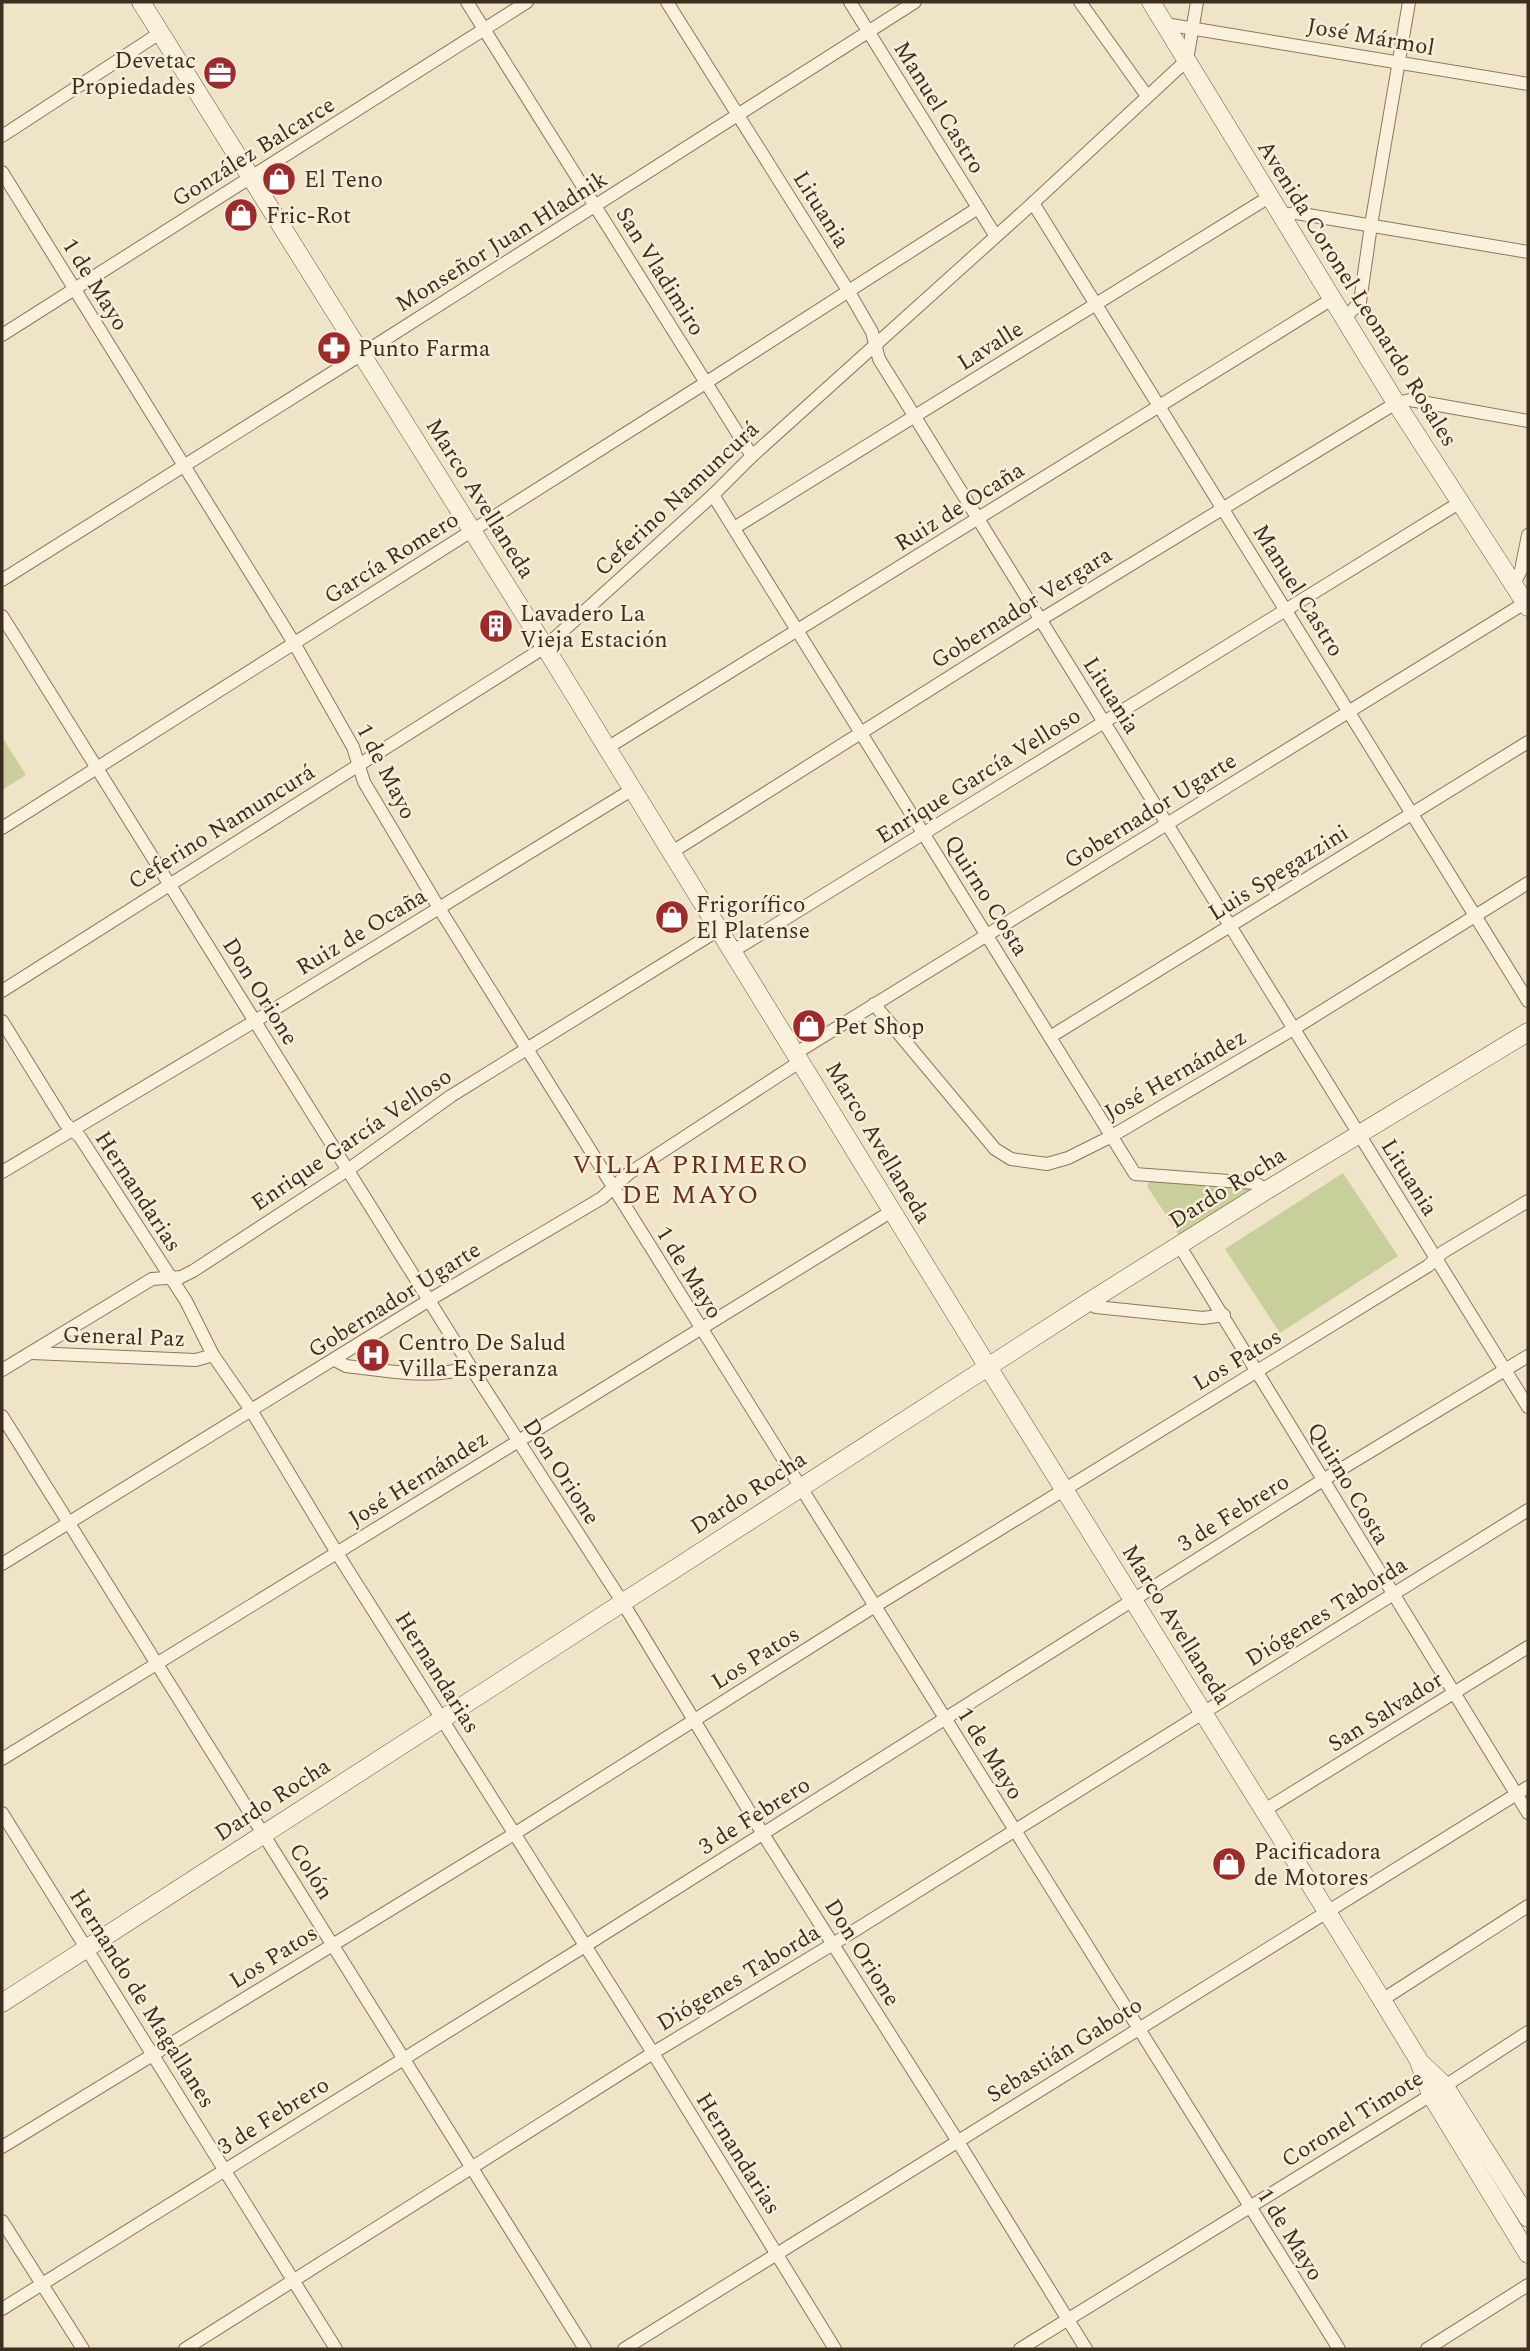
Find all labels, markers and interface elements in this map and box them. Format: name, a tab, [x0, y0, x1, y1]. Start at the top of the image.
street label: José Mármol	[1304, 9, 1437, 66]
street label: Manuel Castro	[884, 35, 994, 181]
place label: Devetac Propiedades	[71, 44, 196, 105]
office icon: Devetac Propiedades	[201, 54, 239, 92]
street label: González Balcarce	[165, 88, 342, 217]
street label: Avenida Coronel Leonardo Rosales	[1248, 134, 1466, 454]
shop icon: El Teno	[260, 160, 298, 198]
place label: El Teno	[304, 163, 383, 198]
street label: Monseñor Juan Hladnik	[389, 163, 615, 322]
street label: Lituania	[783, 164, 858, 255]
shop icon: Fric-Rot	[222, 196, 260, 234]
place label: Fric-Rot	[266, 199, 351, 234]
street label: San Vladimiro	[606, 200, 713, 343]
street label: 1 de Mayo	[52, 232, 137, 338]
street label: Lavalle	[951, 312, 1031, 380]
pharmacy icon: Punto Farma	[315, 329, 353, 367]
place label: Punto Farma	[358, 332, 490, 367]
street label: Marco Avellaneda	[416, 412, 543, 586]
street label: Ceferino Namuncurá	[587, 413, 767, 585]
street label: Ruiz de Ocaña	[888, 453, 1031, 561]
street label: García Romero	[317, 503, 466, 614]
street label: Manuel Castro	[1243, 518, 1353, 664]
street label: Gobernador Vergara	[924, 538, 1119, 678]
place label: Lavadero La Vieja Estación	[520, 597, 668, 658]
building icon: Lavadero La Vieja Estación	[477, 607, 515, 645]
street label: Lituania	[1073, 650, 1148, 741]
street label: Enrique García Velloso	[869, 699, 1088, 854]
street label: 1 de Mayo	[347, 718, 425, 826]
street label: Gobernador Ugarte	[1058, 744, 1244, 879]
street label: Ceferino Namuncurá	[121, 756, 322, 899]
street label: Luis Spegazzini	[1202, 816, 1356, 931]
street label: Quirno Costa	[934, 828, 1037, 963]
street label: Ruiz de Ocaña	[290, 879, 434, 985]
place label: Frigorífico El Platense	[696, 888, 810, 949]
shop icon: Frigorífico El Platense	[653, 898, 691, 936]
street label: Don Orione	[213, 931, 307, 1052]
shop icon: Pet Shop	[790, 1007, 828, 1045]
place label: Pet Shop	[834, 1010, 924, 1045]
street label: José Hernández	[1098, 1020, 1254, 1130]
street label: Marco Avellaneda	[815, 1055, 940, 1230]
street label: Enrique García Velloso	[244, 1060, 459, 1221]
street label: Hernandarias	[85, 1124, 190, 1259]
street label: Lituania	[1371, 1132, 1446, 1223]
street label: Dardo Rocha	[1162, 1138, 1293, 1238]
district label: VILLA PRIMERO DE MAYO	[572, 1145, 810, 1215]
street label: 1 de Mayo	[646, 1220, 731, 1326]
street label: Gobernador Ugarte	[302, 1233, 488, 1368]
street label: General Paz	[62, 1318, 186, 1357]
street label: Los Patos	[1186, 1320, 1289, 1401]
place label: Centro De Salud Villa Esperanza	[398, 1326, 566, 1387]
hospital icon: Centro De Salud Villa Esperanza	[354, 1336, 392, 1374]
street label: Don Orione	[513, 1411, 608, 1532]
street label: Quirno Costa	[1297, 1416, 1398, 1552]
street label: José Hernández	[342, 1422, 496, 1536]
street label: Dardo Rocha	[684, 1442, 814, 1544]
street label: 3 de Febrero	[1171, 1465, 1297, 1562]
street label: Marco Avellaneda	[1112, 1538, 1239, 1712]
street label: Diógenes Taborda	[1239, 1548, 1415, 1676]
street label: Hernandarias	[385, 1605, 488, 1741]
street label: Los Patos	[705, 1617, 807, 1699]
street label: San Salvador	[1321, 1663, 1450, 1762]
street label: 1 de Mayo	[947, 1701, 1032, 1807]
street label: Dardo Rocha	[208, 1749, 338, 1851]
street label: 3 de Febrero	[692, 1768, 818, 1865]
place label: Pacificadora de Motores	[1254, 1835, 1381, 1896]
street label: Colón	[280, 1836, 342, 1907]
shop icon: Pacificadora de Motores	[1210, 1845, 1248, 1883]
street label: Hernando de Magallanes	[60, 1882, 224, 2116]
street label: Don Orione	[815, 1892, 909, 2013]
street label: Los Patos	[223, 1916, 325, 1998]
street label: Diógenes Taborda	[650, 1916, 827, 2041]
street label: Sebastián Gaboto	[980, 1988, 1150, 2112]
street label: Coronel Timote	[1275, 2062, 1431, 2177]
street label: 3 de Febrero	[211, 2068, 337, 2165]
street label: Hernandarias	[686, 2086, 789, 2222]
street label: 1 de Mayo	[1247, 2182, 1332, 2288]

